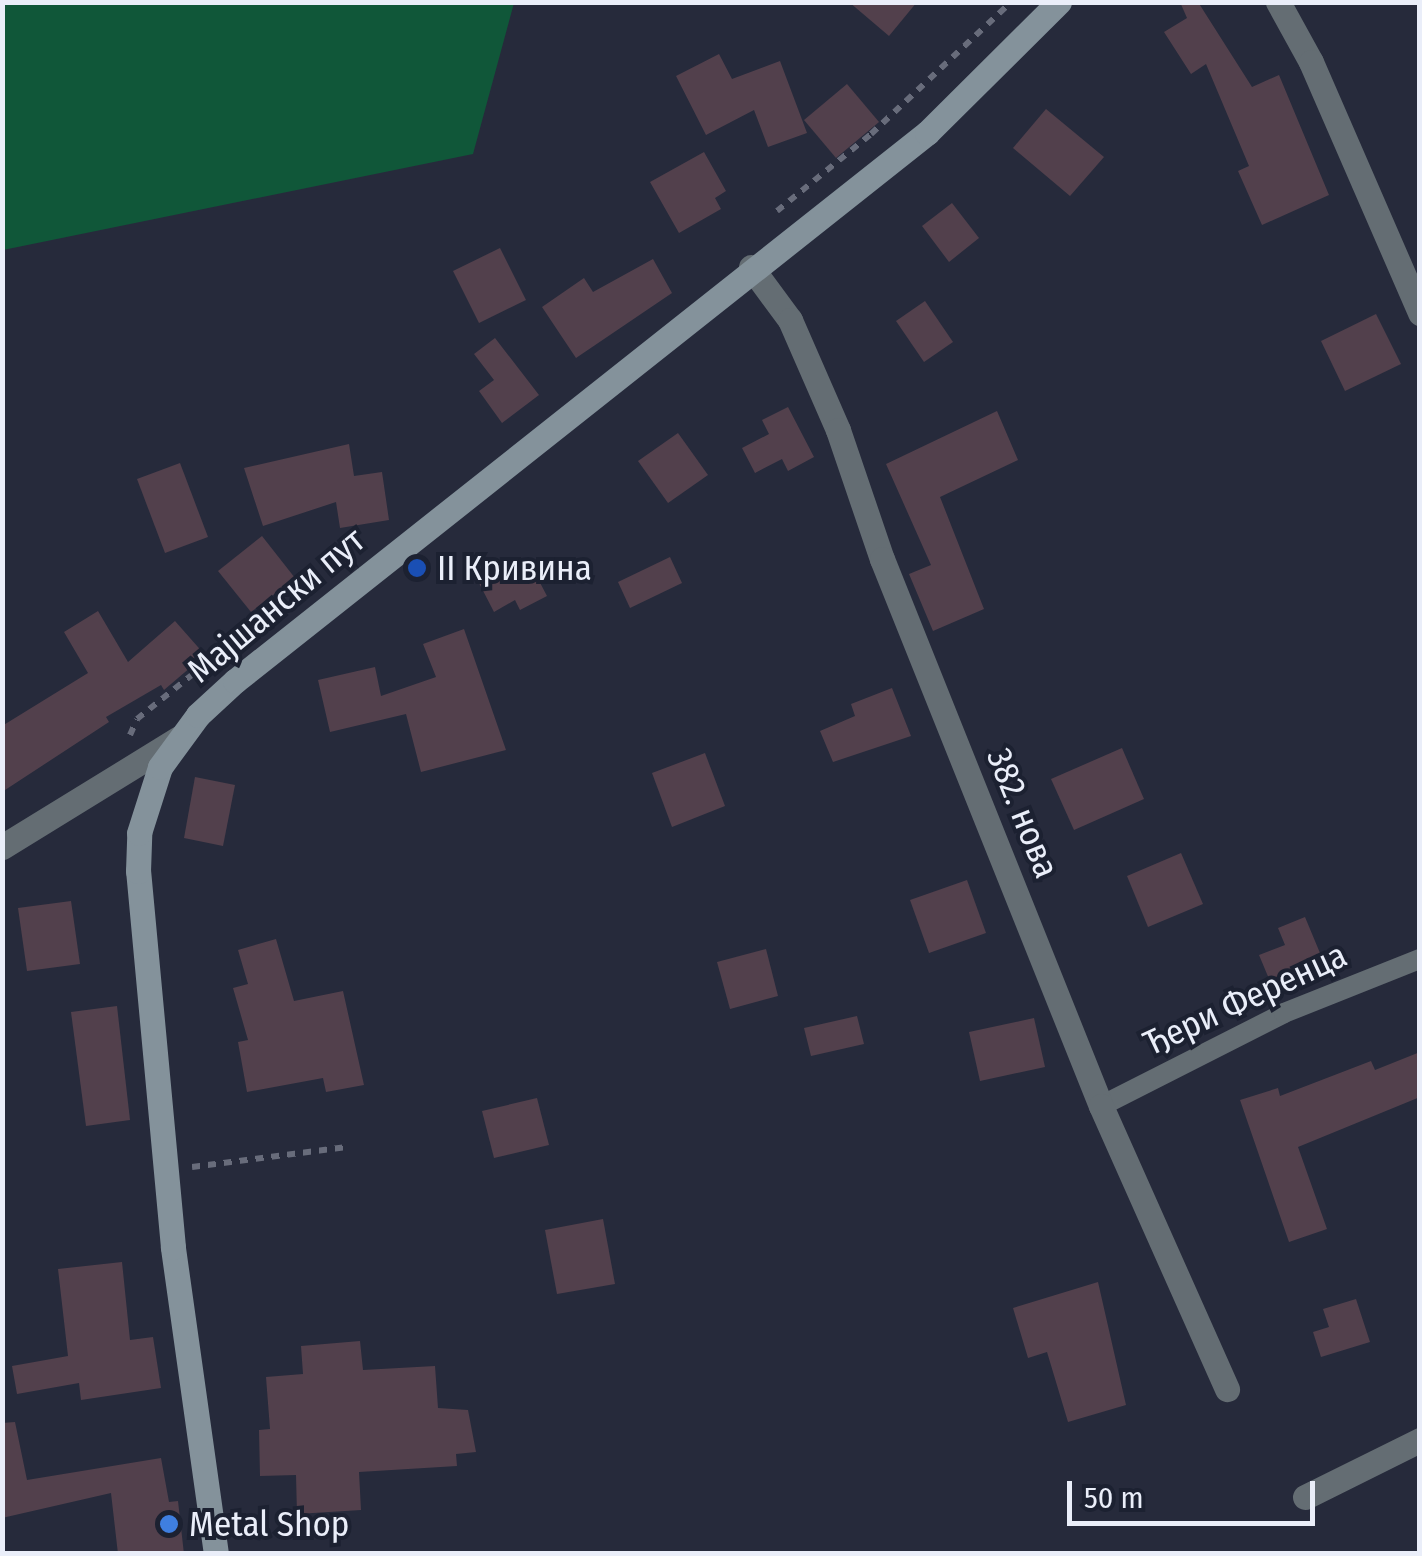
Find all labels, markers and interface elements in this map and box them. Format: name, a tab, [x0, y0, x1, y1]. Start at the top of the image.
street label: Мајшански пут	[179, 519, 373, 691]
place label: II Кривина	[437, 547, 592, 589]
marker: II Кривина	[406, 557, 428, 579]
street label: 382. нова	[978, 742, 1068, 884]
street label: Ђери Ференца	[1137, 934, 1353, 1064]
scale bar	[1072, 1461, 1320, 1523]
text: 50 m	[1084, 1480, 1144, 1516]
place label: Metal Shop	[189, 1503, 349, 1545]
marker: Metal Shop	[158, 1513, 180, 1535]

